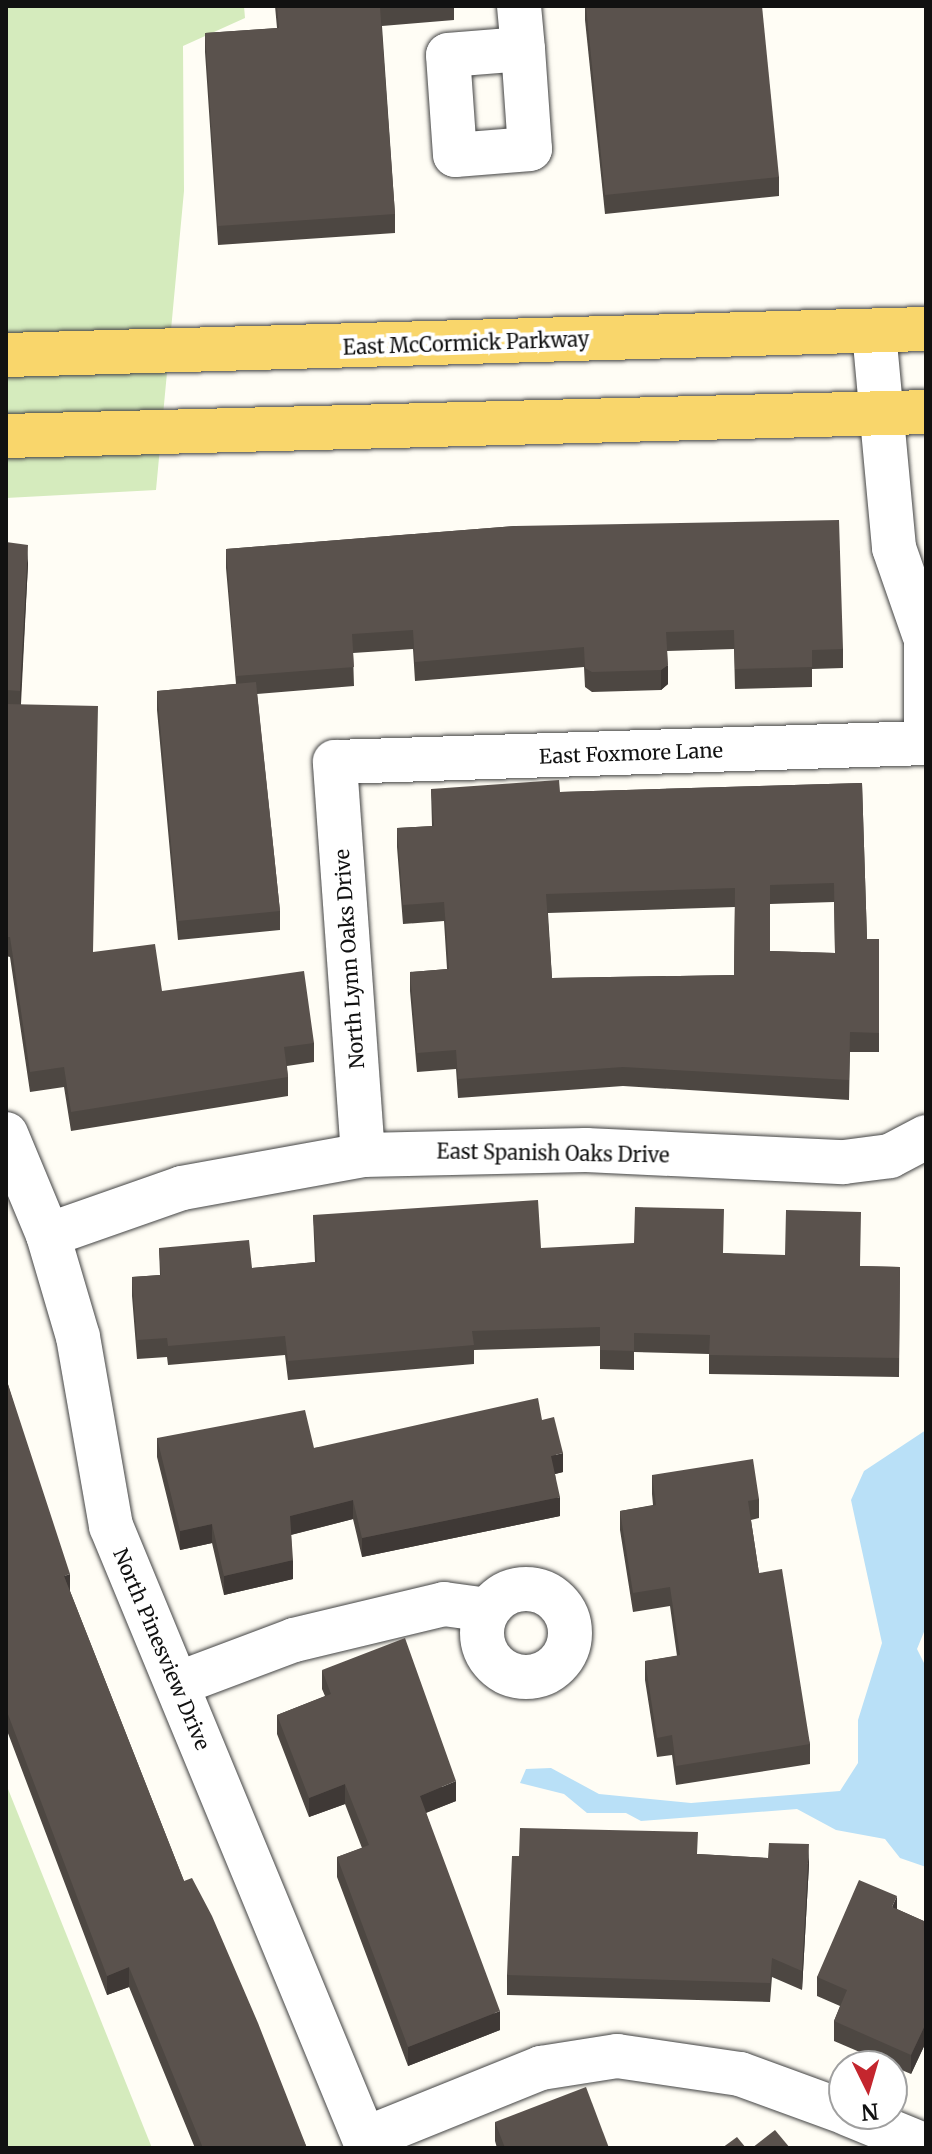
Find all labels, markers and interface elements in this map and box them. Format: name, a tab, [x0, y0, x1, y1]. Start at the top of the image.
street label: East McCormick Parkway	[342, 327, 590, 359]
street label: East Foxmore Lane	[539, 738, 723, 768]
street label: North Lynn Oaks Drive	[329, 848, 369, 1070]
street label: East Spanish Oaks Drive	[436, 1139, 670, 1167]
street label: North Pinesview Drive	[109, 1545, 215, 1753]
north arrow	[828, 2050, 908, 2130]
text: N	[860, 2097, 880, 2127]

